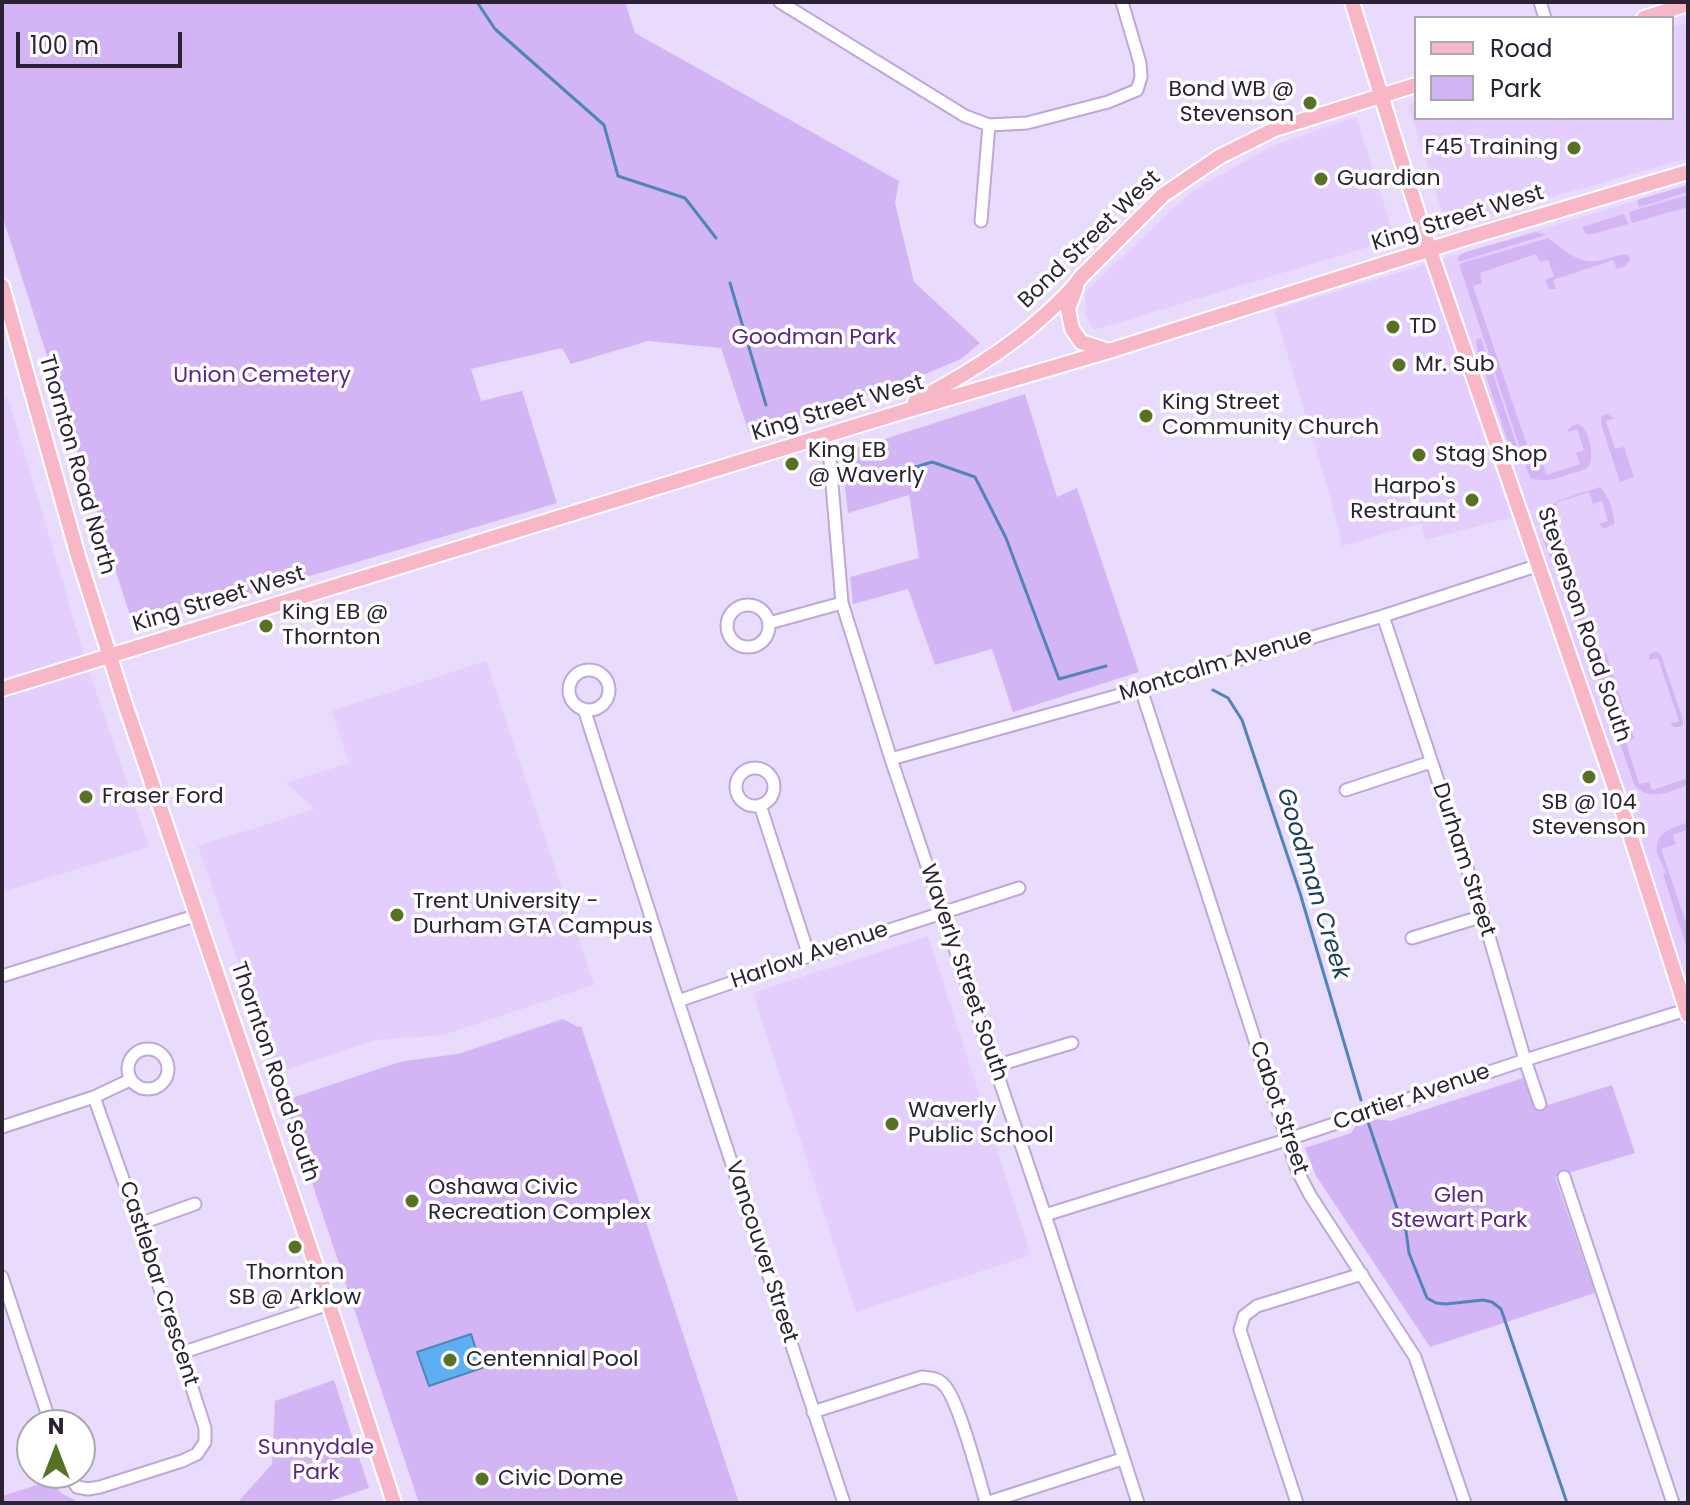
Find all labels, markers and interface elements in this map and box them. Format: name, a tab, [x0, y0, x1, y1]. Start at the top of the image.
scale bar	[20, 16, 186, 66]
legend	[1414, 16, 1674, 120]
text: 100 m	[30, 29, 99, 62]
text: Road	[1490, 32, 1552, 65]
text: Park	[1490, 72, 1541, 105]
place label: Bond WB @ Stevenson	[1168, 77, 1294, 128]
marker: Bond WB @ Stevenson	[1301, 94, 1319, 112]
place label: F45 Training	[1425, 135, 1558, 161]
marker: F45 Training	[1565, 139, 1583, 157]
street label: Bond Street West	[1013, 165, 1167, 315]
place label: Guardian	[1337, 166, 1441, 192]
marker: Guardian	[1312, 170, 1330, 188]
street label: King Street West	[1369, 180, 1547, 258]
place label: TD	[1409, 314, 1436, 340]
marker: TD	[1384, 318, 1402, 336]
park label: Goodman Park	[732, 325, 896, 351]
street label: Thornton Road North	[32, 352, 120, 578]
place label: Mr. Sub	[1415, 352, 1495, 378]
marker: Mr. Sub	[1390, 356, 1408, 374]
park label: Union Cemetery	[173, 363, 351, 389]
street label: King Street West	[749, 370, 927, 448]
place label: King Street Community Church	[1162, 390, 1379, 442]
marker: King Street Community Church	[1137, 407, 1155, 425]
place label: King EB @ Waverly	[808, 438, 924, 490]
place label: Stag Shop	[1435, 442, 1547, 468]
marker: Stag Shop	[1410, 446, 1428, 464]
marker: King EB @ Waverly	[783, 455, 801, 473]
place label: Harpo's Restraunt	[1350, 474, 1456, 526]
marker: Harpo's Restraunt	[1463, 491, 1481, 509]
street label: Stevenson Road South	[1530, 504, 1636, 746]
street label: King Street West	[130, 561, 308, 639]
place label: King EB @ Thornton	[282, 600, 388, 652]
marker: King EB @ Thornton	[257, 617, 275, 635]
street label: Montcalm Avenue	[1117, 624, 1315, 708]
marker: SB @ 104 Stevenson	[1580, 768, 1598, 786]
street label: Durham Street	[1426, 780, 1500, 940]
place label: Fraser Ford	[102, 784, 224, 810]
water label: Goodman Creek	[1269, 785, 1355, 983]
marker: Fraser Ford	[77, 788, 95, 806]
place label: SB @ 104 Stevenson	[1532, 790, 1646, 842]
street label: Waverly Street South	[913, 861, 1013, 1085]
place label: Trent University - Durham GTA Campus	[413, 889, 653, 940]
marker: Trent University - Durham GTA Campus	[388, 906, 406, 924]
street label: Harlow Avenue	[728, 917, 892, 995]
street label: Thornton Road South	[224, 959, 324, 1185]
street label: Cabot Street	[1243, 1038, 1313, 1178]
street label: Cartier Avenue	[1330, 1059, 1494, 1137]
place label: Waverly Public School	[908, 1098, 1054, 1150]
marker: Waverly Public School	[883, 1115, 901, 1133]
street label: Vancouver Street	[719, 1158, 803, 1346]
place label: Oshawa Civic Recreation Complex	[428, 1175, 651, 1226]
street label: Castlebar Crescent	[112, 1178, 204, 1390]
park label: Glen Stewart Park	[1391, 1183, 1527, 1234]
marker: Oshawa Civic Recreation Complex	[403, 1192, 421, 1210]
marker: Thornton SB @ Arklow	[286, 1238, 304, 1256]
place label: Thornton SB @ Arklow	[229, 1260, 361, 1312]
place label: Centennial Pool	[466, 1347, 638, 1373]
marker: Centennial Pool	[441, 1351, 459, 1369]
north arrow	[16, 1409, 96, 1489]
text: N	[48, 1411, 64, 1442]
park label: Sunnydale Park	[258, 1435, 374, 1486]
place label: Civic Dome	[498, 1466, 623, 1492]
marker: Civic Dome	[473, 1470, 491, 1488]

